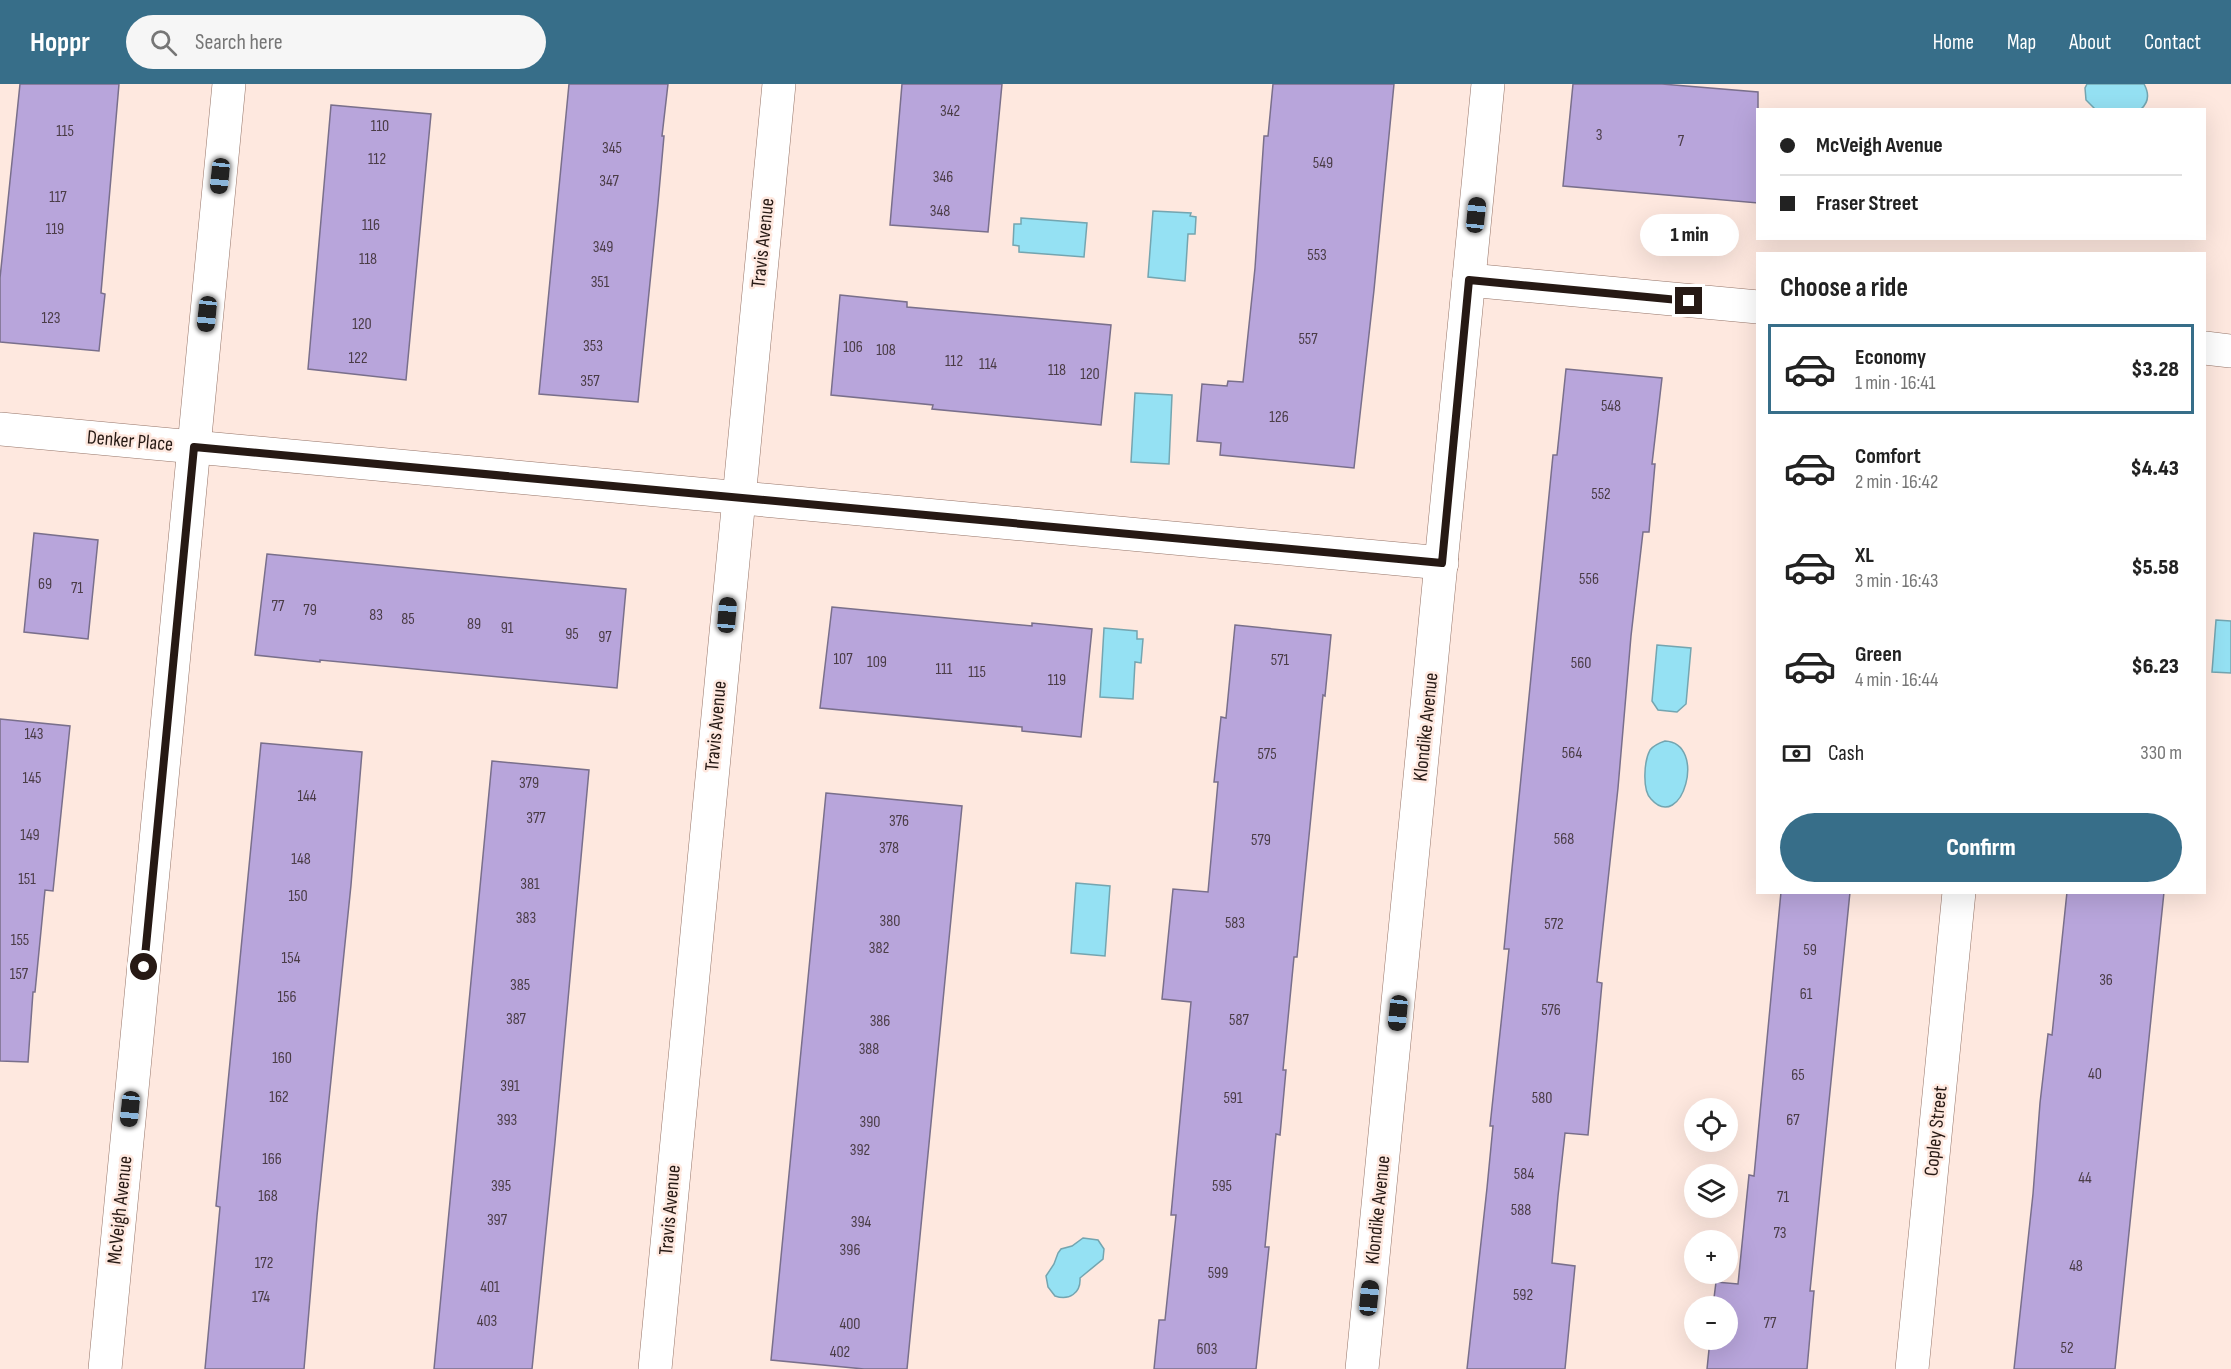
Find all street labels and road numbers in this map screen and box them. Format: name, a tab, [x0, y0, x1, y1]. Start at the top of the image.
street label: Travis Avenue	[746, 197, 780, 289]
street label: Denker Place	[86, 425, 174, 457]
street label: Klondike Avenue	[1408, 671, 1444, 783]
street label: Travis Avenue	[700, 680, 732, 772]
street label: Copley Street	[1919, 1085, 1953, 1177]
street label: Klondike Avenue	[1360, 1154, 1396, 1266]
street label: McVeigh Avenue	[102, 1155, 138, 1265]
street label: Travis Avenue	[654, 1164, 686, 1256]

